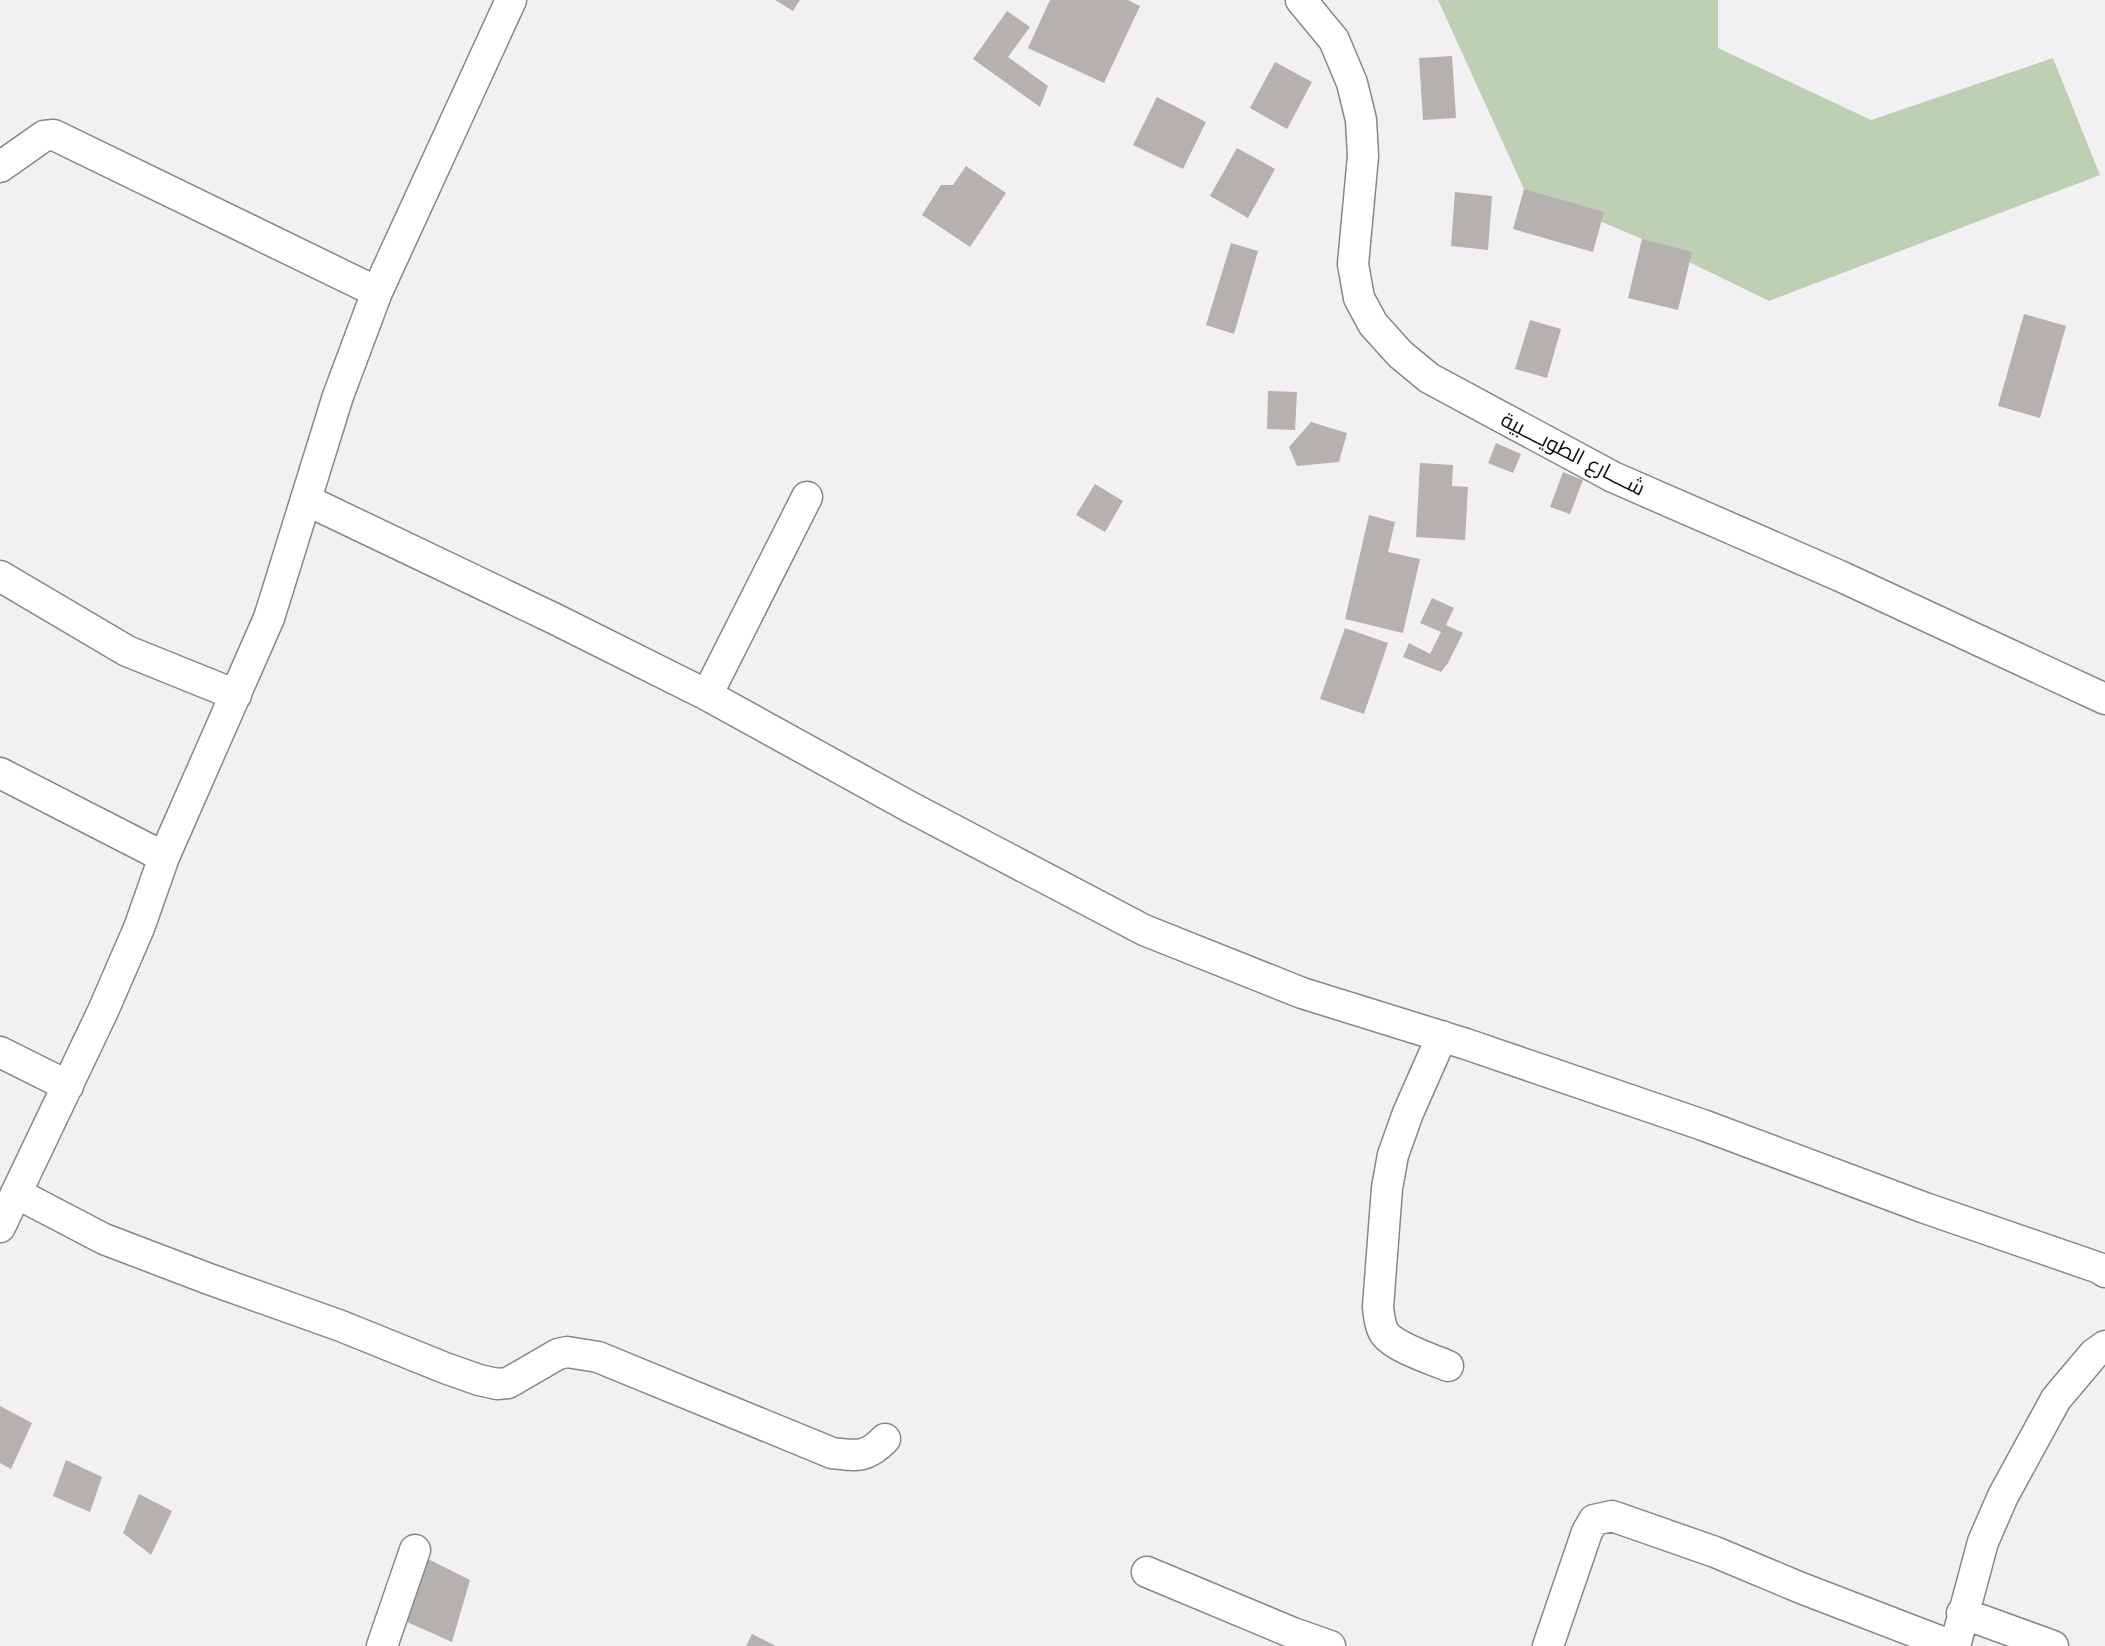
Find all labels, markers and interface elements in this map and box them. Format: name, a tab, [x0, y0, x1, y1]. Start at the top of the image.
street label: شــــارع الطويــــبية	[1496, 405, 1650, 503]

